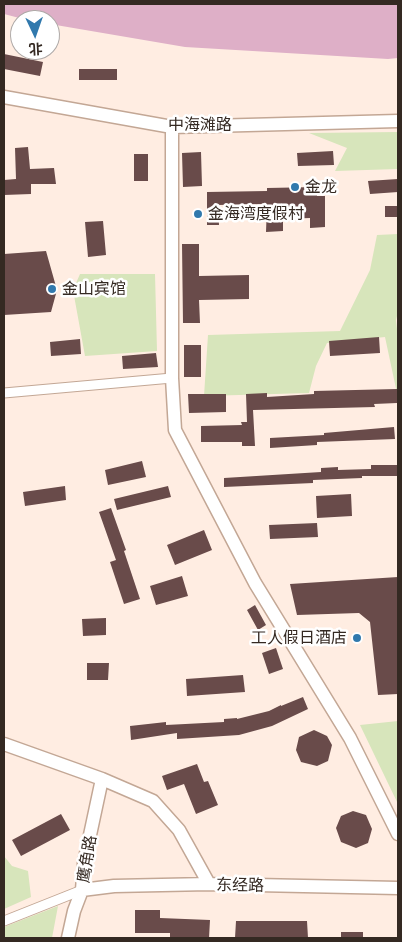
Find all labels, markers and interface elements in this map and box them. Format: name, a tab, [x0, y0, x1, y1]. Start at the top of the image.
north arrow	[10, 10, 60, 60]
text: 北	[28, 41, 43, 58]
street label: 中海滩路	[168, 115, 232, 135]
place label: 金龙	[305, 177, 337, 197]
marker: 金龙	[289, 181, 301, 193]
place label: 金海湾度假村	[208, 204, 304, 224]
marker: 金海湾度假村	[192, 208, 204, 220]
place label: 金山宾馆	[62, 279, 126, 299]
marker: 金山宾馆	[46, 283, 58, 295]
place label: 工人假日酒店	[251, 628, 347, 648]
marker: 工人假日酒店	[351, 632, 363, 644]
street label: 鹰角路	[74, 834, 100, 884]
street label: 东经路	[216, 875, 264, 895]

